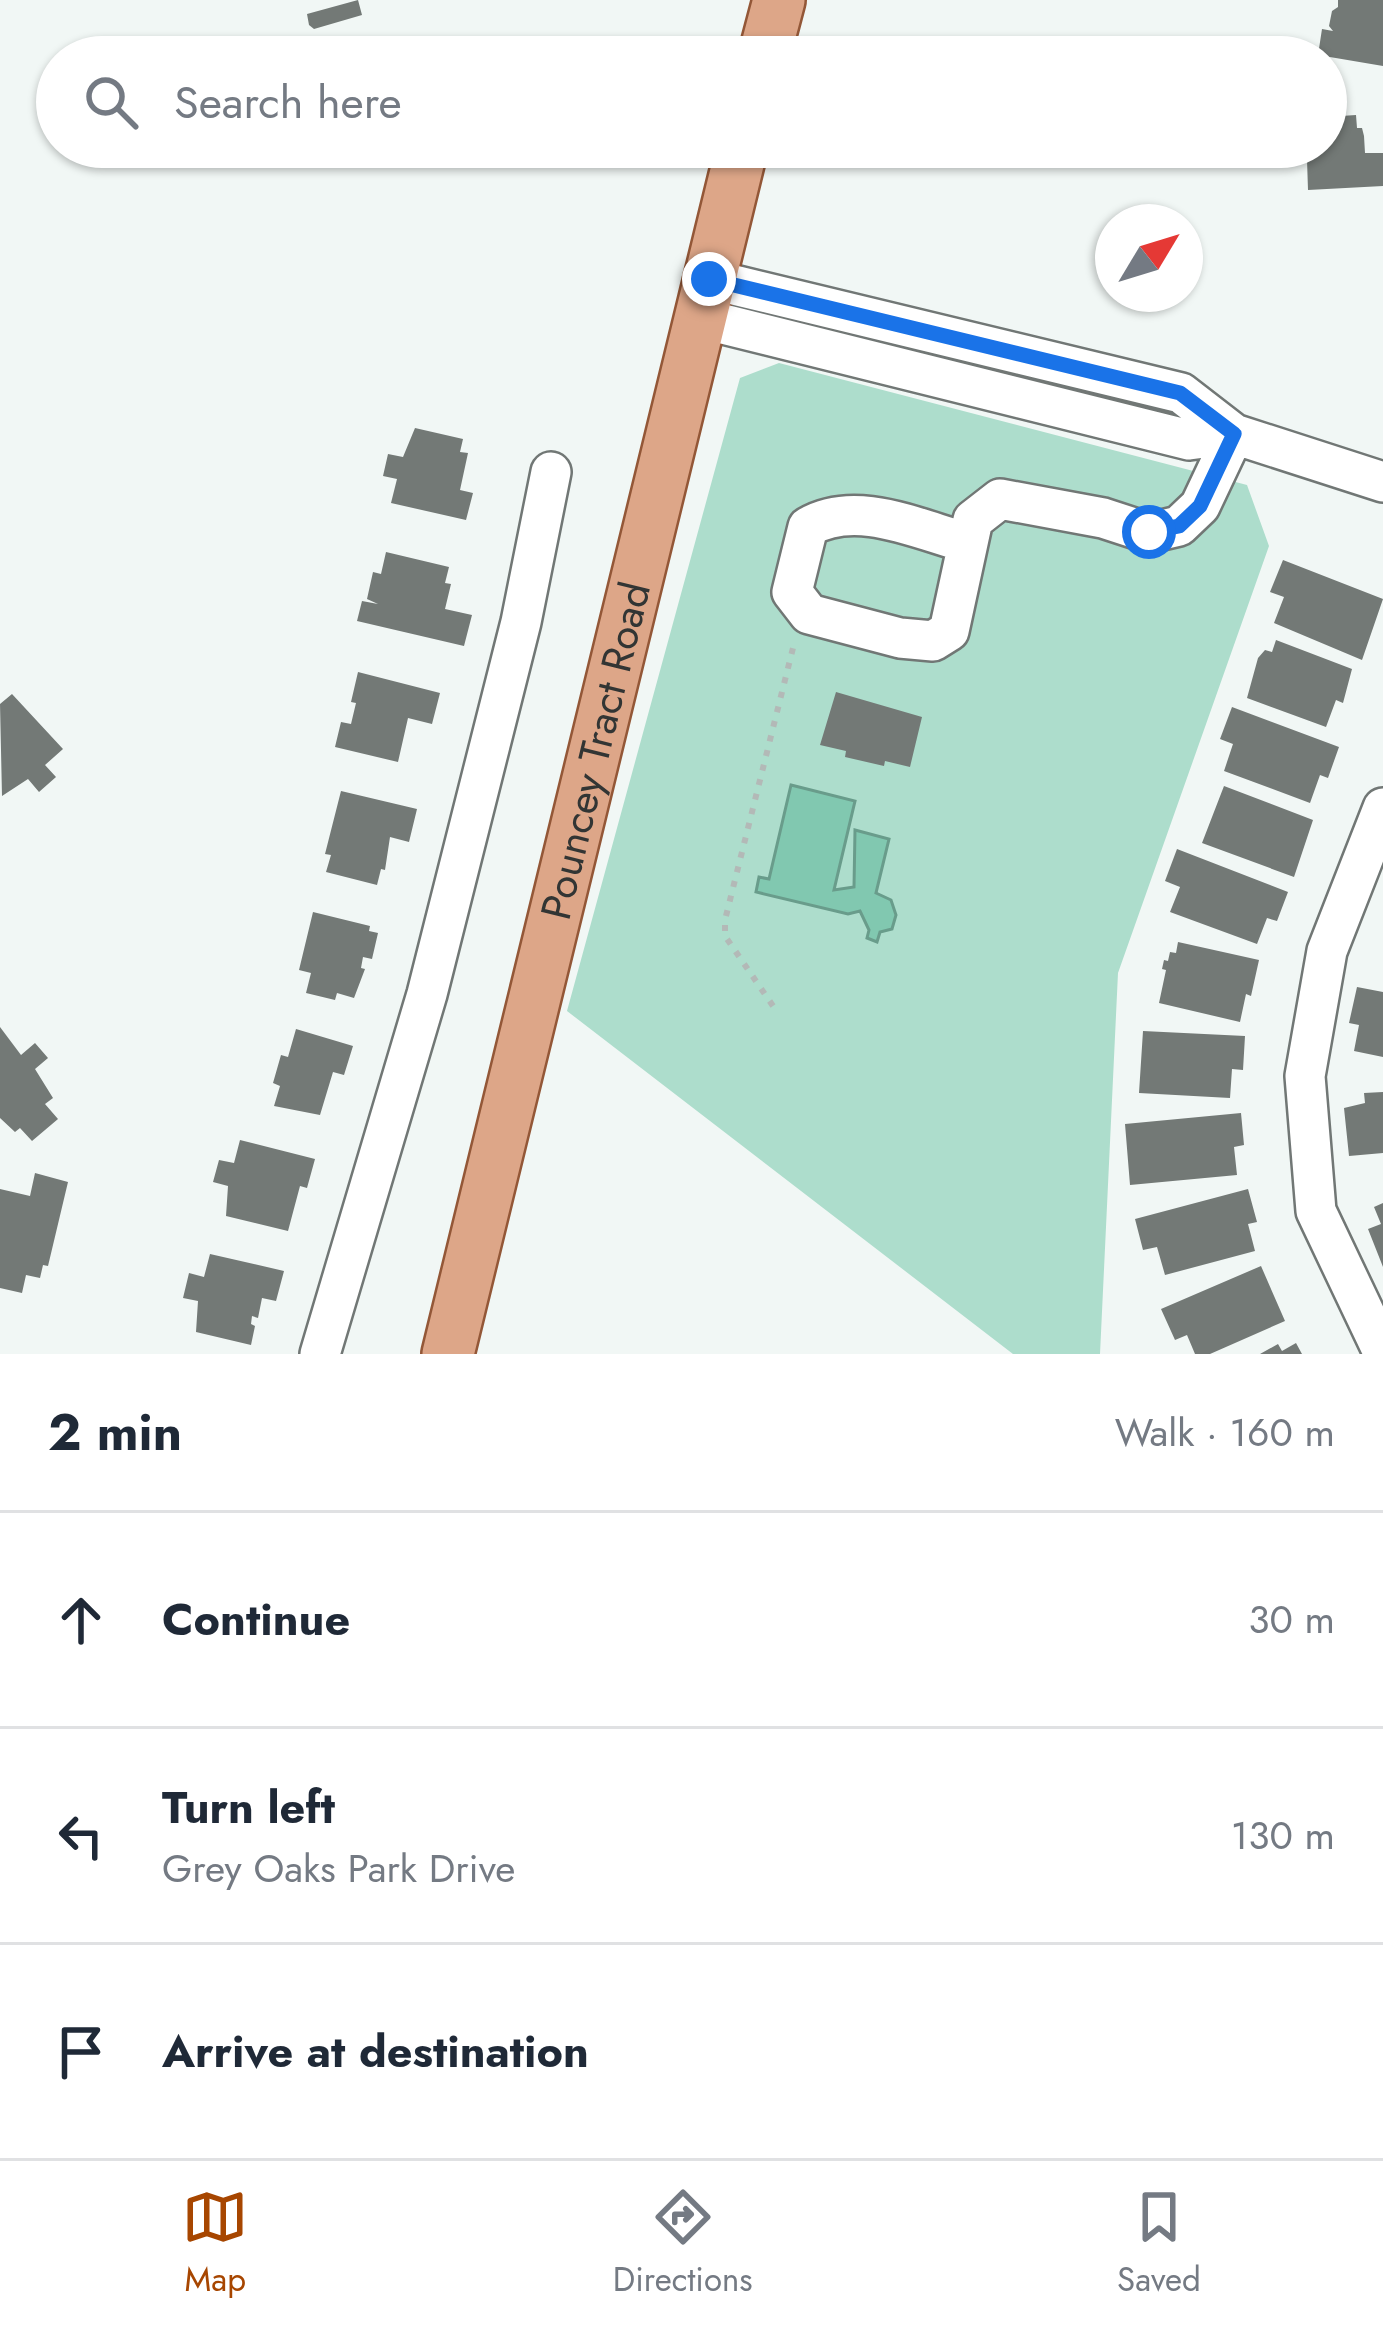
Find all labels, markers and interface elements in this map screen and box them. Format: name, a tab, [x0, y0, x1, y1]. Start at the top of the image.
search box	[36, 36, 1347, 168]
icon: search	[78, 69, 144, 135]
text: Search here	[174, 70, 402, 135]
north arrow	[1095, 204, 1203, 312]
route end	[682, 252, 736, 306]
route start	[1122, 505, 1176, 559]
street label: Pouncey Tract Road	[524, 576, 665, 926]
text: 2 min	[48, 1395, 182, 1469]
text: Walk · 160 m	[1115, 1404, 1335, 1461]
icon: ahead	[48, 1587, 114, 1653]
text: Continue	[162, 1587, 350, 1652]
text: 30 m	[1248, 1591, 1335, 1648]
text: Turn left	[162, 1775, 335, 1840]
icon: left	[48, 1803, 114, 1869]
text: 130 m	[1231, 1807, 1335, 1864]
text: Grey Oaks Park Drive	[162, 1840, 515, 1897]
icon: arrive	[48, 2019, 114, 2085]
text: Arrive at destination	[162, 2019, 589, 2084]
tab: Map	[182, 2184, 248, 2303]
tab: Directions	[613, 2184, 753, 2303]
tab: Saved	[1117, 2184, 1201, 2303]

